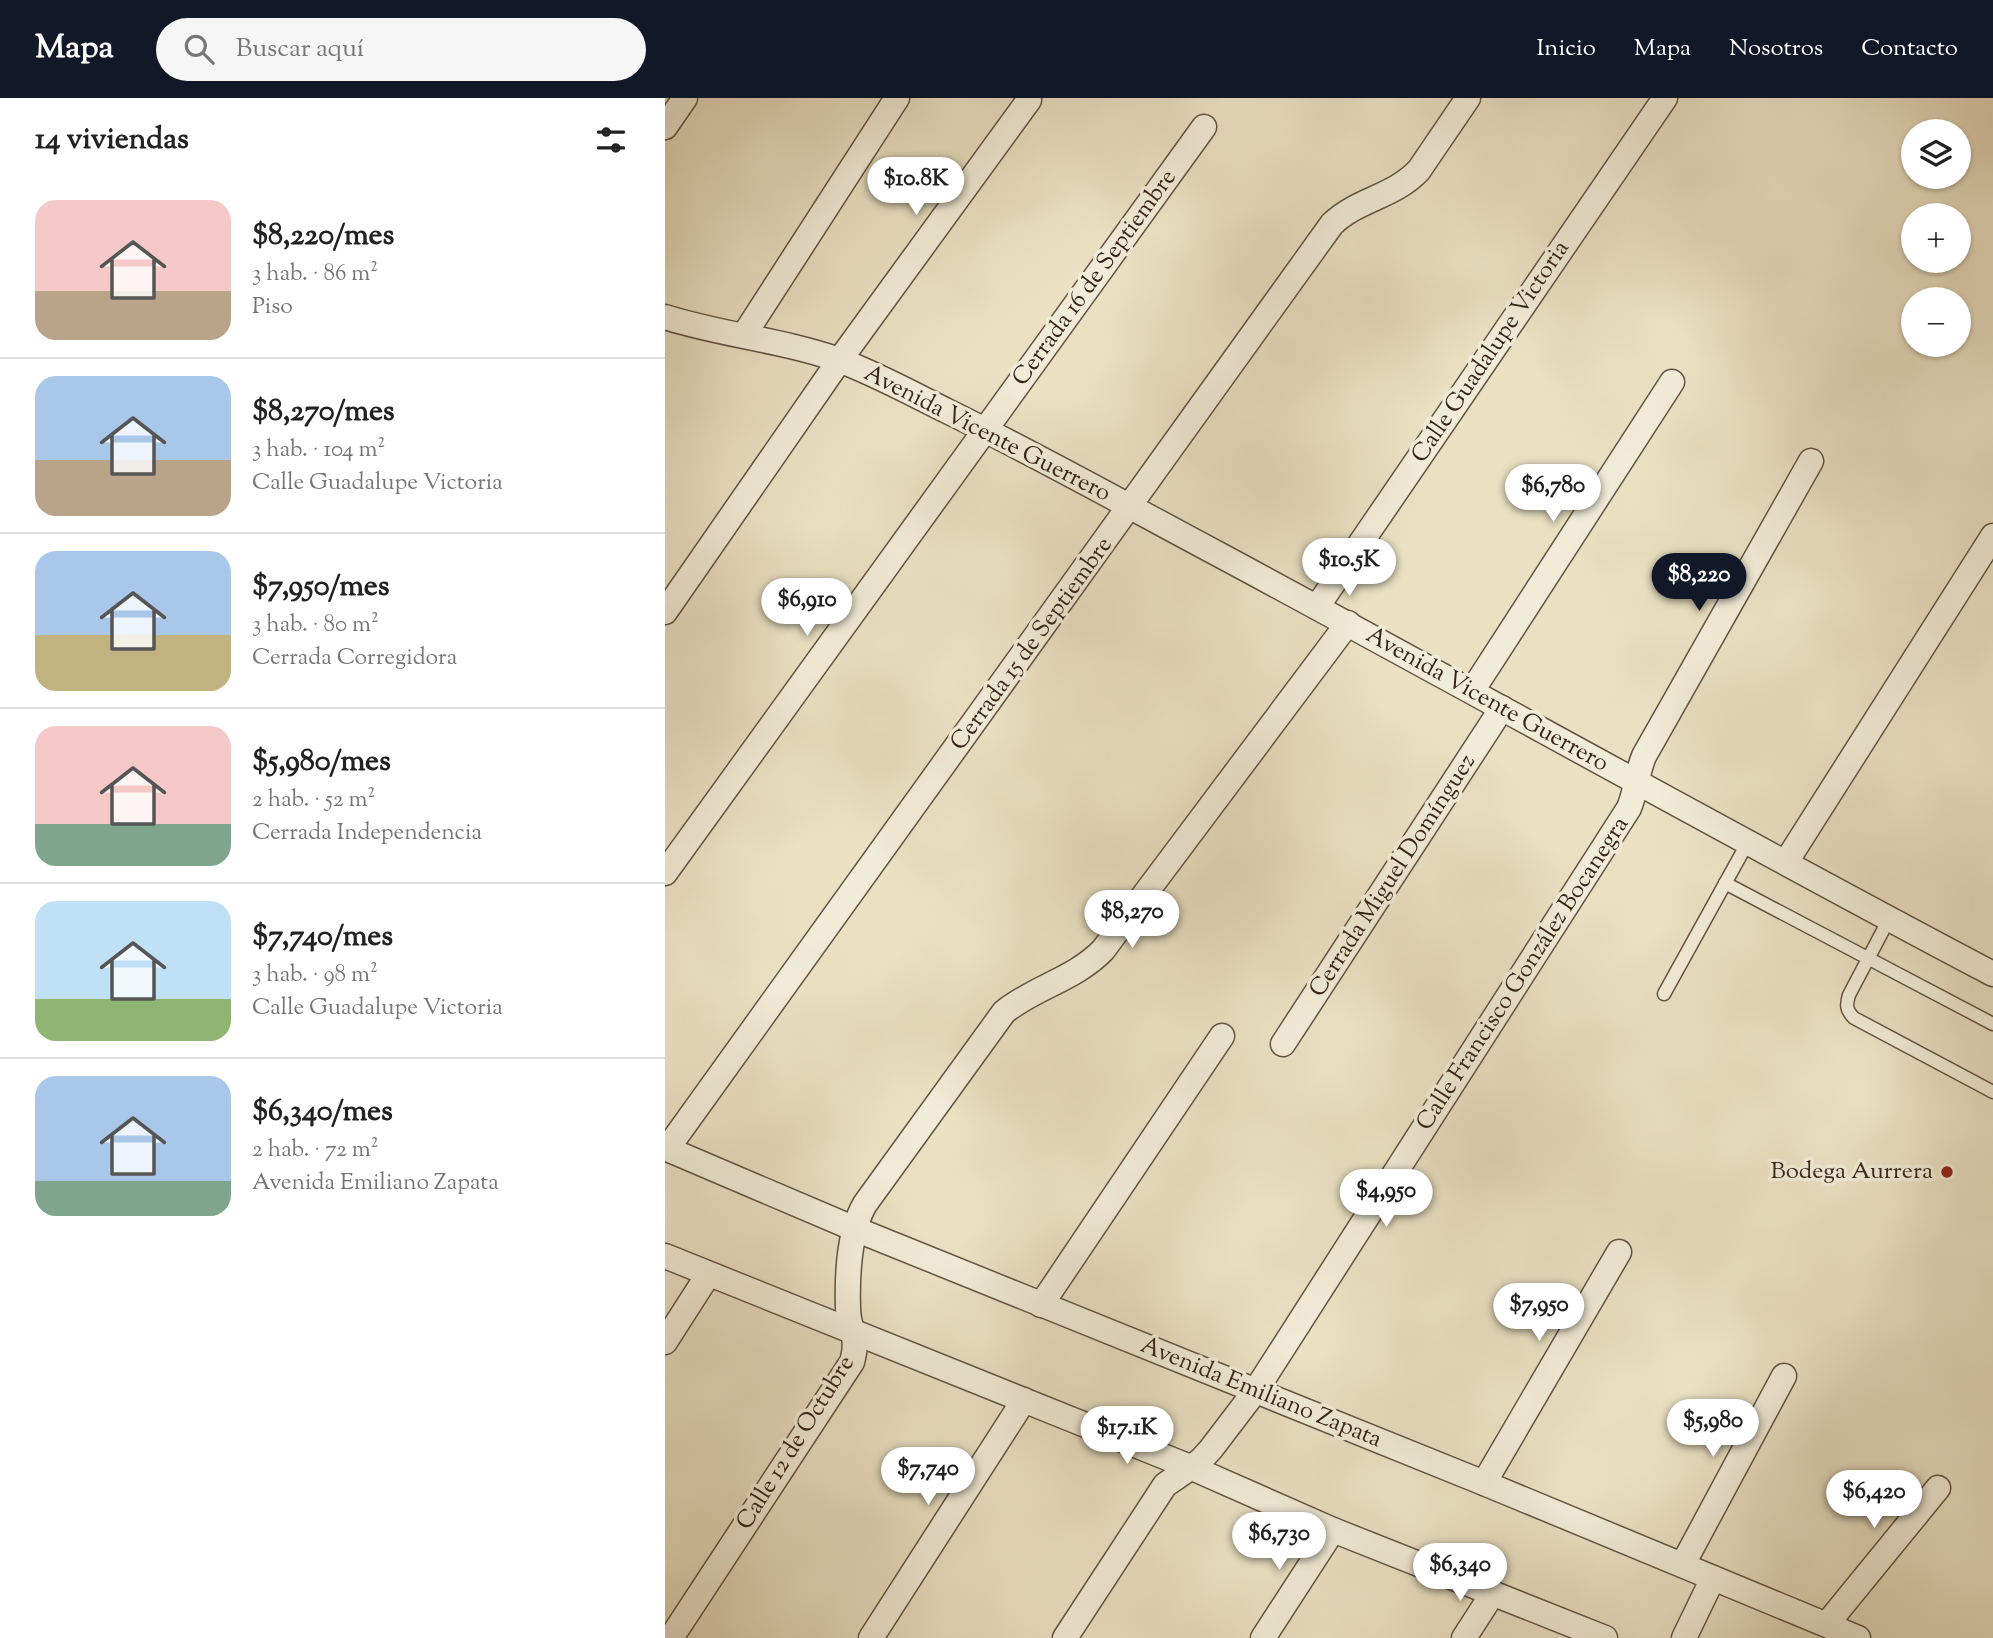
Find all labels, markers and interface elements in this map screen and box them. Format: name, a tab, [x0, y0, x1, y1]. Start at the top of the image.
search box	[156, 18, 646, 81]
text: Mapa	[35, 25, 114, 73]
icon: search	[180, 30, 218, 68]
text: Buscar aquí	[236, 31, 364, 68]
text: Inicio	[1536, 32, 1596, 66]
text: Mapa	[1634, 32, 1691, 66]
text: Nosotros	[1729, 32, 1823, 66]
text: Contacto	[1861, 32, 1958, 66]
text: 14 viviendas	[35, 119, 189, 162]
map controls	[1901, 119, 1971, 357]
button: layers	[1901, 119, 1971, 189]
icon: filters	[592, 121, 630, 159]
pin: $10.8K	[859, 158, 973, 217]
text: $10.8K	[883, 163, 949, 196]
street label: Cerrada 16 de Septiembre	[1005, 163, 1185, 393]
button: +	[1901, 203, 1971, 273]
text: $8,220/mes	[252, 215, 394, 258]
icon: home	[91, 228, 175, 312]
street label: Calle Guadalupe Victoria	[1404, 234, 1578, 470]
text: 3 hab. · 86 m²	[252, 258, 378, 291]
button: −	[1901, 287, 1971, 357]
text: Piso	[252, 291, 293, 324]
street label: Avenida Vicente Guerrero	[858, 357, 1116, 511]
text: $8,270/mes	[252, 391, 395, 434]
icon: home	[91, 404, 175, 488]
text: 3 hab. · 104 m²	[252, 434, 385, 467]
pin: $6,780	[1496, 464, 1610, 524]
text: Calle Guadalupe Victoria	[252, 467, 503, 500]
text: $6,780	[1521, 470, 1585, 503]
street label: Cerrada 15 de Septiembre	[943, 530, 1121, 758]
pin: $10.5K	[1292, 538, 1406, 598]
text: $10.5K	[1318, 544, 1380, 577]
pin: $8,220	[1642, 554, 1756, 613]
text: $8,220	[1668, 559, 1730, 592]
text: $7,950/mes	[252, 566, 390, 609]
pin: $6,910	[750, 578, 864, 638]
icon: home	[91, 579, 175, 663]
text: $6,910	[777, 584, 837, 617]
text: 3 hab. · 80 m²	[252, 609, 379, 642]
street label: Avenida Vicente Guerrero	[1359, 619, 1615, 781]
text: Cerrada Corregidora	[252, 642, 457, 675]
text: $5,980/mes	[252, 741, 391, 784]
street label: Cerrada Miguel Domínguez	[1301, 748, 1485, 1004]
icon: home	[91, 754, 175, 838]
text: 2 hab. · 52 m²	[252, 784, 375, 817]
street label: Calle Francisco González Bocanegra	[1408, 810, 1638, 1138]
text: Cerrada Independencia	[252, 817, 482, 850]
pin: $8,270	[1075, 890, 1189, 950]
text: $8,270	[1100, 896, 1164, 929]
text: $7,740/mes	[252, 916, 393, 959]
icon: home	[91, 929, 175, 1013]
text: 3 hab. · 98 m²	[252, 959, 378, 992]
text: Calle Guadalupe Victoria	[252, 992, 503, 1025]
text: $6,340/mes	[252, 1091, 393, 1134]
icon: home	[91, 1104, 175, 1188]
text: 2 hab. · 72 m²	[252, 1134, 379, 1167]
place label: Bodega Aurrera	[1771, 1155, 1933, 1189]
marker: Bodega Aurrera	[1939, 1164, 1955, 1180]
text: Avenida Emiliano Zapata	[252, 1167, 499, 1200]
pin: $4,950	[1329, 1170, 1443, 1229]
text: $4,950	[1356, 1175, 1416, 1208]
pin: $7,950	[1482, 1284, 1596, 1343]
text: $7,950	[1509, 1289, 1569, 1322]
street label: Avenida Emiliano Zapata	[1135, 1329, 1387, 1457]
street label: Calle 12 de Octubre	[729, 1349, 863, 1537]
pin: $5,980	[1656, 1400, 1770, 1459]
text: $5,980	[1683, 1405, 1743, 1438]
pin: $17.1K	[1070, 1406, 1184, 1466]
text: $17.1K	[1097, 1412, 1157, 1445]
pin: $7,740	[871, 1448, 985, 1507]
text: $7,740	[897, 1453, 959, 1486]
pin: $6,420	[1817, 1470, 1931, 1530]
text: $6,420	[1842, 1476, 1906, 1509]
pin: $6,730	[1222, 1512, 1336, 1572]
text: $6,730	[1248, 1518, 1310, 1551]
pin: $6,340	[1403, 1544, 1517, 1603]
text: $6,340	[1429, 1549, 1491, 1582]

